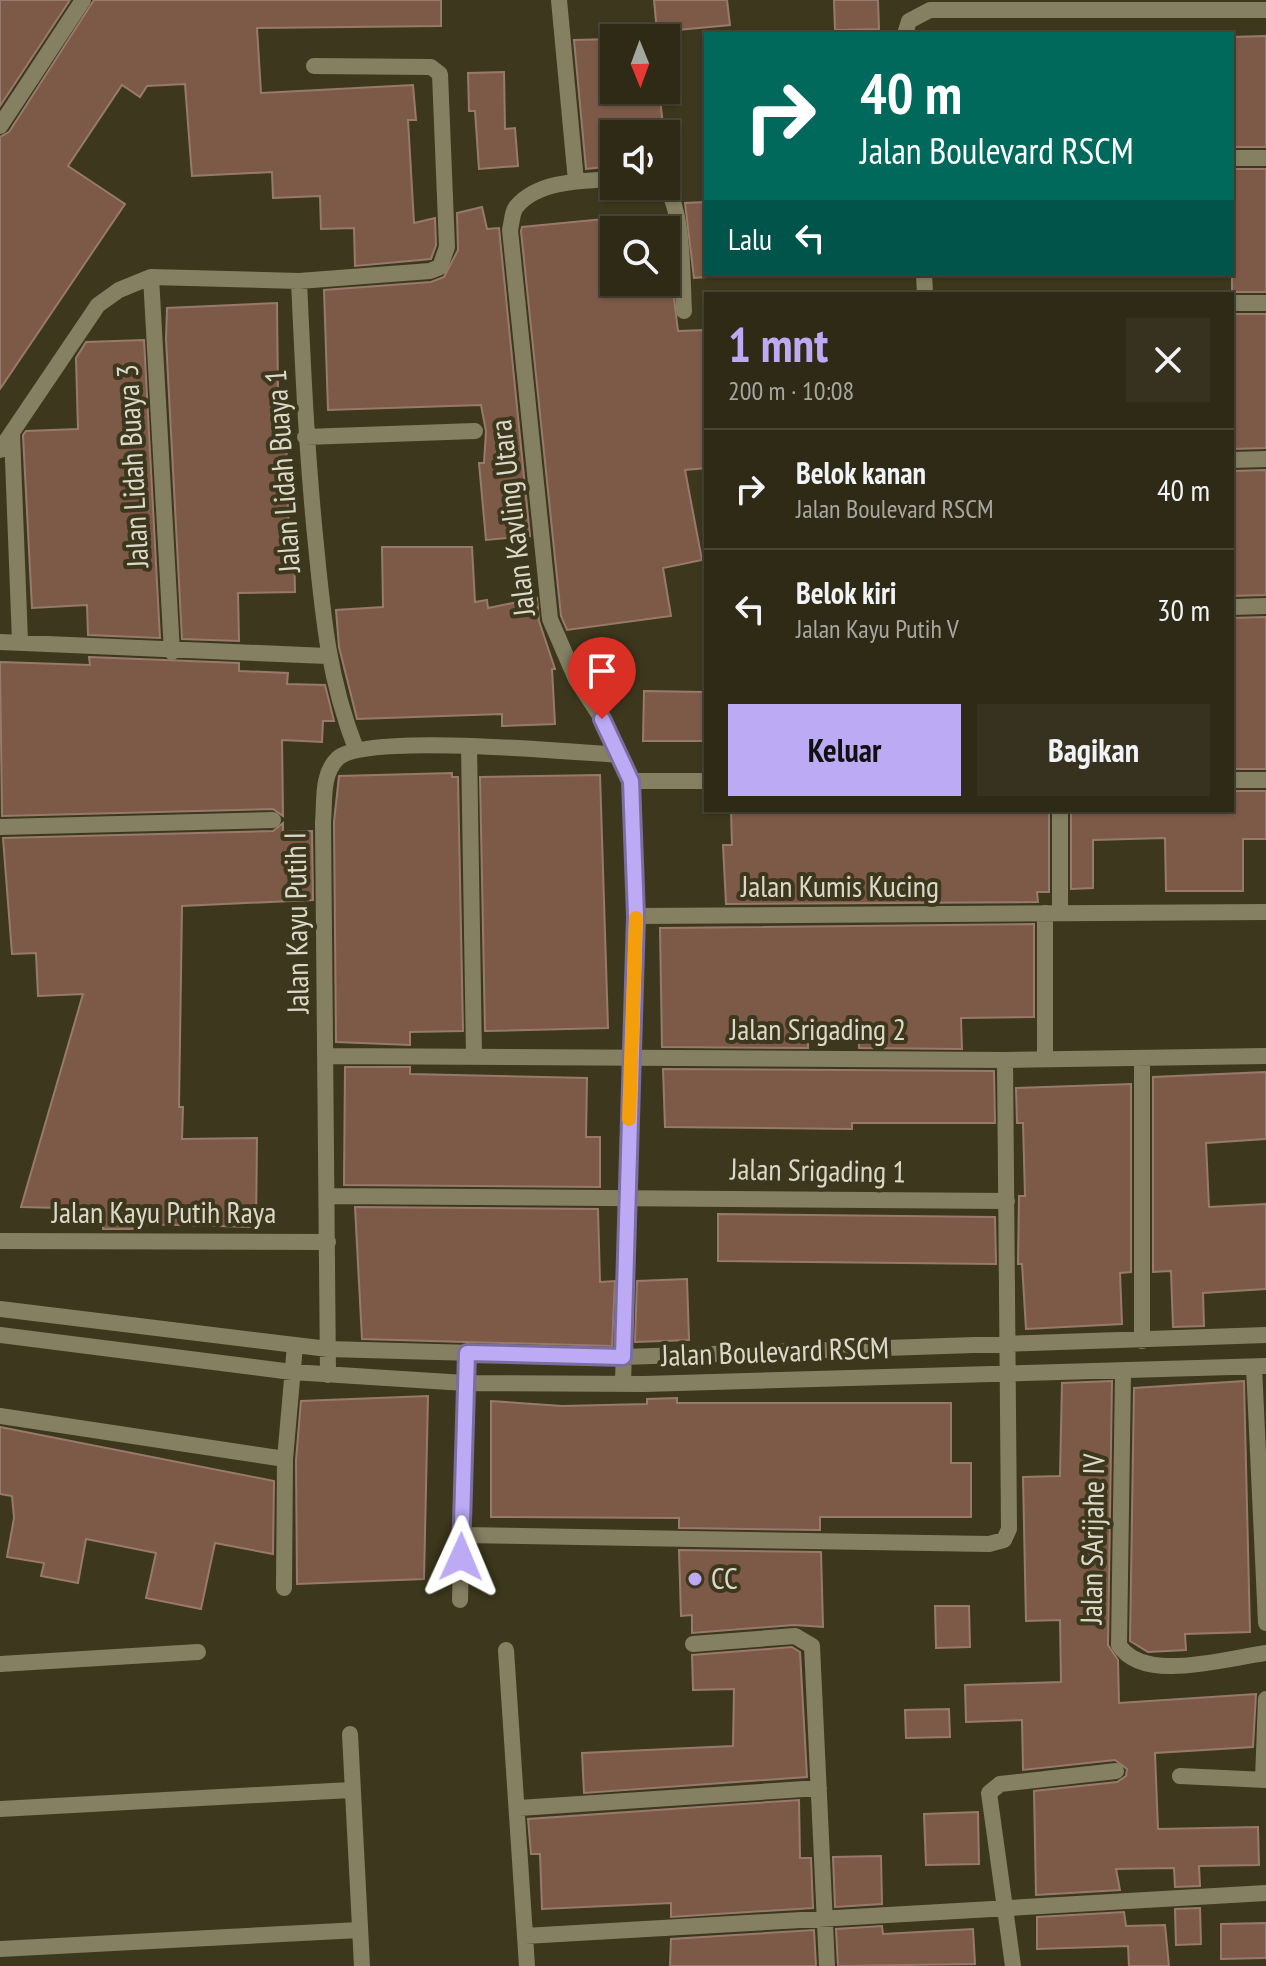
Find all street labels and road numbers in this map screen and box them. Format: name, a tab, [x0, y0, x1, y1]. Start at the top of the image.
street label: Jalan Lidah Buaya 3	[107, 363, 156, 570]
street label: Jalan Lidah Buaya 1	[255, 368, 308, 575]
street label: Jalan Kavling Utara	[480, 418, 543, 620]
street label: Jalan Kayu Putih I	[274, 832, 317, 1015]
street label: Jalan Kumis Kucing	[740, 866, 939, 905]
street label: Jalan Srigading 2	[729, 1009, 906, 1048]
street label: Jalan Srigading 1	[729, 1148, 906, 1191]
street label: Jalan Kayu Putih Raya	[51, 1192, 276, 1231]
street label: Jalan Boulevard RSCM	[659, 1327, 890, 1374]
street label: Jalan SArijahe IV	[1070, 1453, 1112, 1626]

